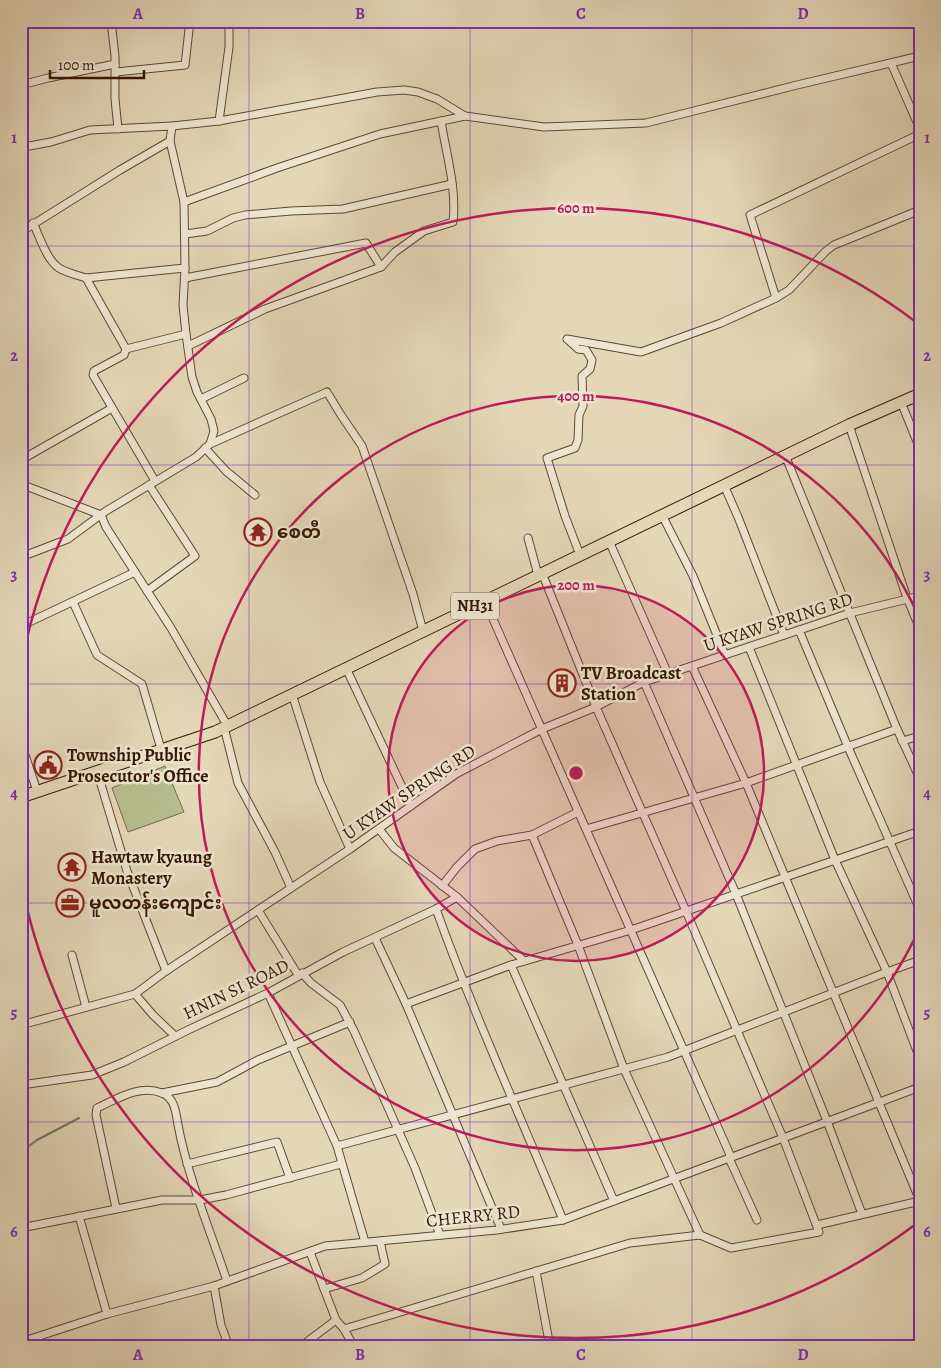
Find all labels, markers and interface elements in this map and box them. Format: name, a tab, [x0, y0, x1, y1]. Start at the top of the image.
text: A	[132, 3, 144, 25]
text: B	[355, 3, 365, 25]
text: C	[576, 3, 586, 25]
text: D	[797, 3, 809, 25]
scale bar	[50, 48, 144, 80]
text: 100 m	[58, 55, 95, 75]
text: 1	[11, 127, 17, 149]
text: 1	[924, 127, 930, 149]
text: 600 m	[557, 198, 595, 218]
text: 2	[10, 345, 18, 367]
text: 2	[923, 345, 931, 367]
text: 400 m	[557, 386, 595, 406]
temple icon: စေတီ	[243, 517, 273, 547]
place label: စေတီ	[277, 520, 321, 544]
text: 3	[11, 564, 18, 586]
text: 3	[924, 564, 931, 586]
text: 200 m	[557, 575, 595, 595]
street label: U KYAW SPRING RD	[700, 587, 856, 657]
road number: NH31	[451, 592, 499, 620]
place label: TV Broadcast Station	[581, 661, 681, 706]
building icon: TV Broadcast Station	[547, 668, 577, 698]
street label: U KYAW SPRING RD	[338, 739, 480, 845]
place label: Township Public Prosecutor's Office	[67, 743, 209, 788]
public building icon: Township Public Prosecutor's Office	[33, 750, 63, 780]
centre of rings	[567, 764, 585, 782]
text: 4	[10, 783, 18, 805]
text: 4	[923, 783, 931, 805]
place label: Hawtaw kyaung Monastery	[91, 845, 213, 890]
temple icon: Hawtaw kyaung Monastery	[57, 852, 87, 882]
office icon: မူလတန်းကျောင်း	[55, 888, 85, 918]
place label: မူလတန်းကျောင်း	[89, 891, 222, 918]
street label: HNIN SI ROAD	[179, 953, 293, 1025]
text: 5	[11, 1002, 18, 1024]
text: 5	[924, 1002, 931, 1024]
street label: CHERRY RD	[425, 1199, 521, 1233]
text: 6	[10, 1221, 18, 1243]
text: 6	[923, 1221, 931, 1243]
text: A	[132, 1344, 144, 1366]
text: B	[355, 1344, 365, 1366]
text: C	[576, 1344, 586, 1366]
text: D	[797, 1344, 809, 1366]

